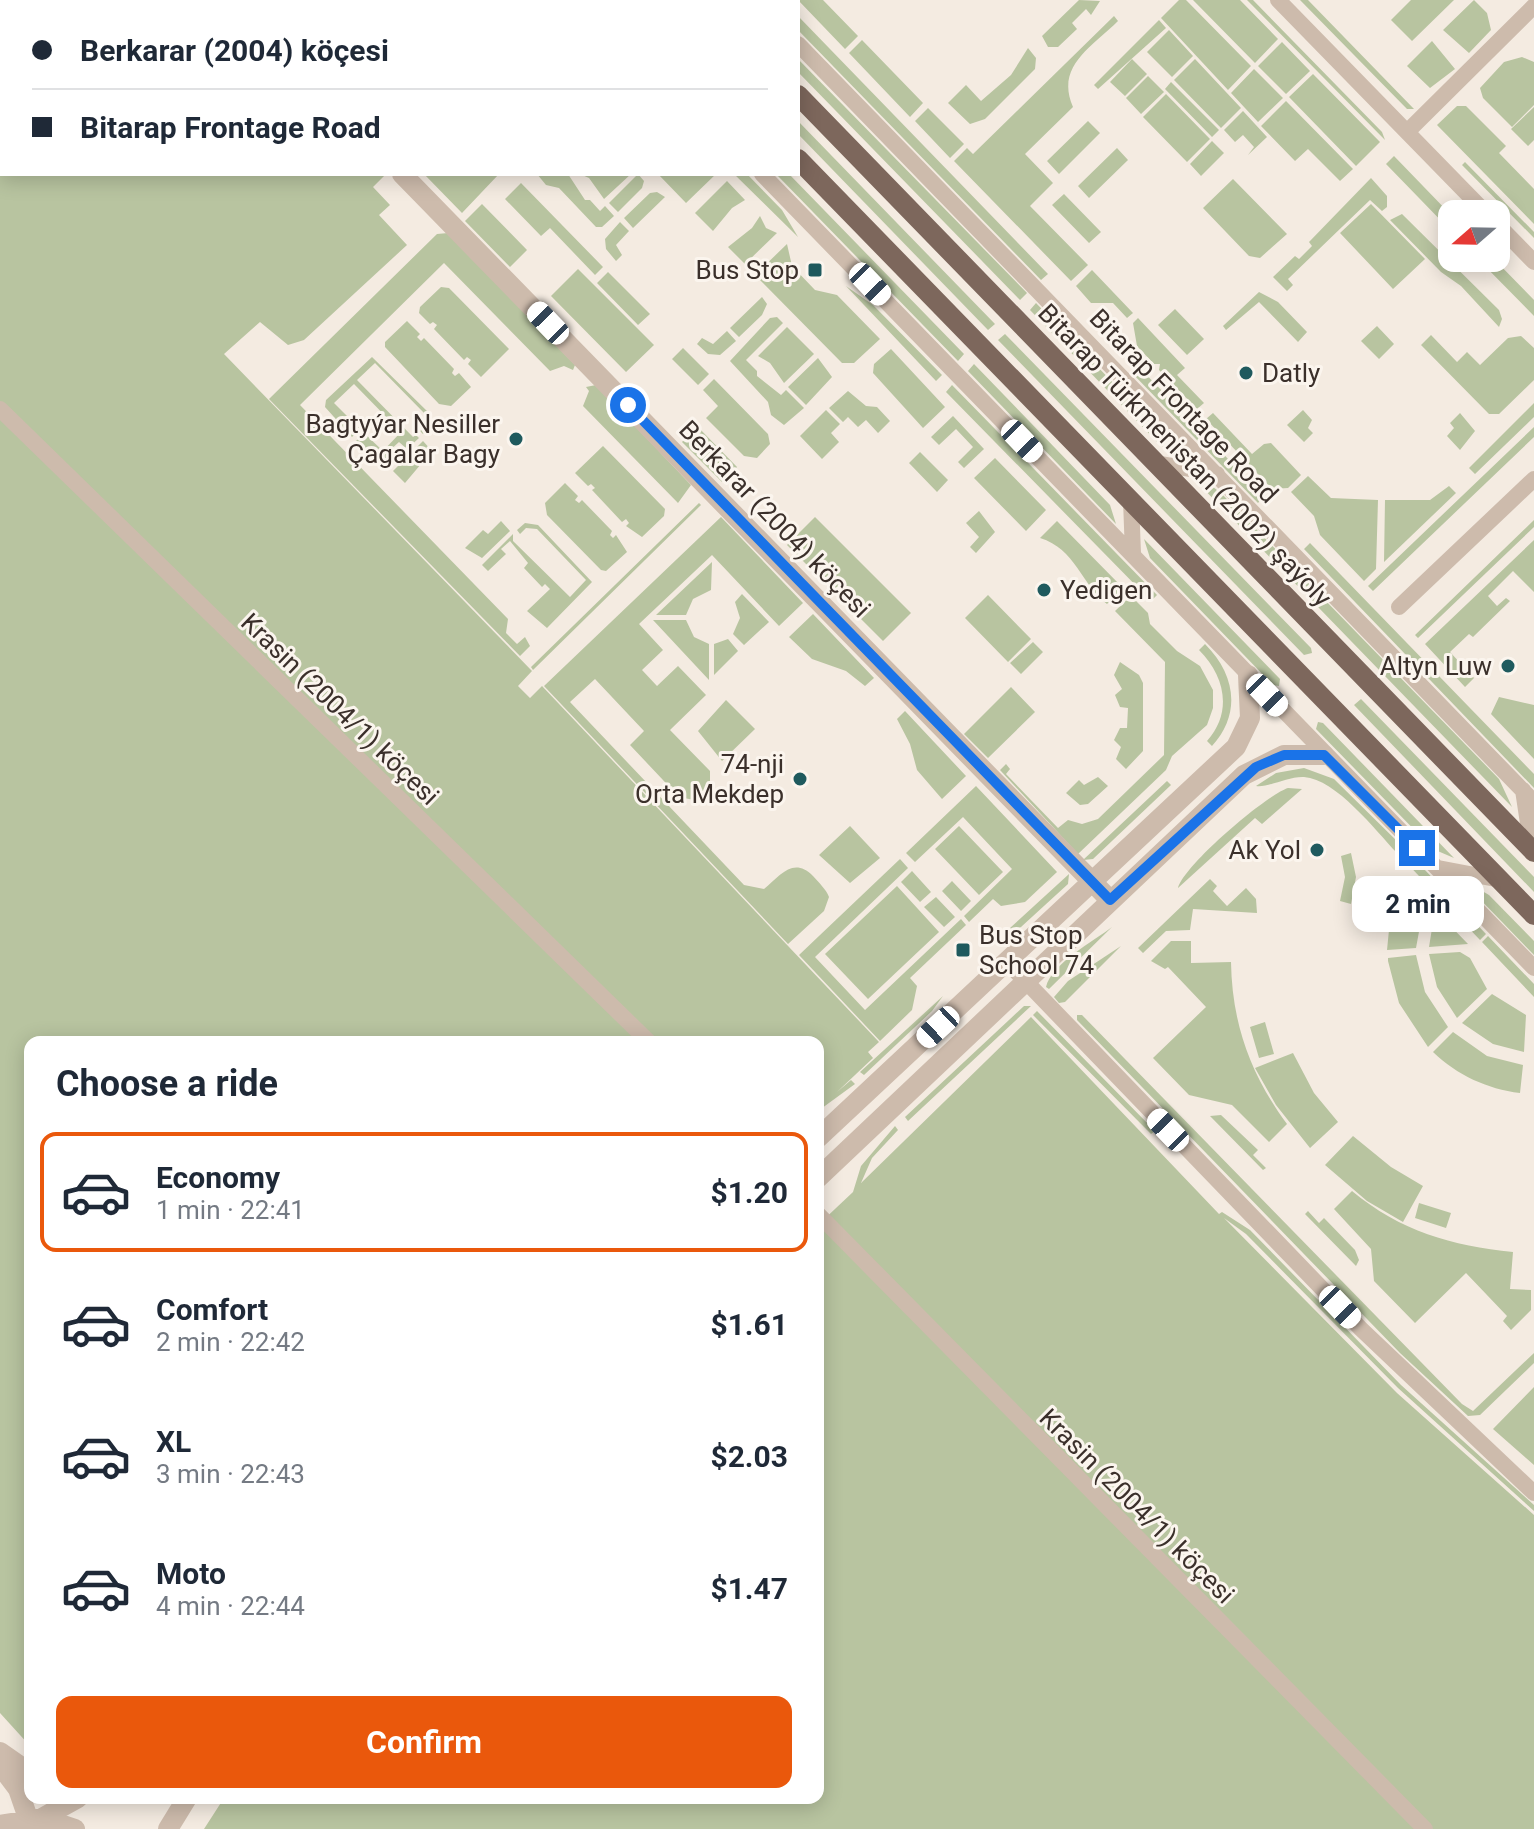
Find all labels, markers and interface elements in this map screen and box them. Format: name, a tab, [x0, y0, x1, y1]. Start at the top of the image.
text: Berkarar (2004) köçesi	[80, 33, 389, 68]
text: Bitarap Frontage Road	[80, 110, 381, 145]
north arrow	[1438, 200, 1510, 272]
map controls	[1438, 200, 1510, 272]
place label: Bus Stop	[695, 255, 799, 285]
car	[845, 258, 895, 310]
marker: Bus Stop	[806, 261, 824, 279]
car	[523, 297, 573, 349]
street label: Bitarap Türkmenistan (2002) şaýoly	[1032, 298, 1338, 612]
street label: Bitarap Frontage Road	[1084, 303, 1284, 509]
place label: Datly	[1262, 358, 1320, 388]
marker: Datly	[1237, 364, 1255, 382]
route start	[610, 387, 646, 423]
place label: Bagtyýar Nesiller Çagalar Bagy	[305, 409, 500, 469]
street label: Berkarar (2004) köçesi	[673, 414, 877, 624]
car	[997, 415, 1047, 467]
marker: Bagtyýar Nesiller Çagalar Bagy	[507, 430, 525, 448]
place label: Yedigen	[1060, 575, 1152, 605]
marker: Yedigen	[1035, 581, 1053, 599]
street label: Krasin (2004/1) köçesi	[235, 607, 445, 811]
place label: Altyn Luw	[1380, 651, 1492, 681]
marker: Altyn Luw	[1499, 657, 1517, 675]
car	[1242, 669, 1292, 721]
place label: 74-nji Orta Mekdep	[635, 749, 784, 809]
marker: 74-nji Orta Mekdep	[791, 770, 809, 788]
route end	[1399, 830, 1435, 866]
place label: Ak Yol	[1228, 835, 1301, 865]
marker: Ak Yol	[1308, 841, 1326, 859]
callout: 2 min	[1351, 876, 1483, 932]
text: 2 min	[1385, 889, 1451, 919]
place label: Bus Stop School 74	[979, 920, 1094, 980]
marker: Bus Stop School 74	[954, 941, 972, 959]
car	[912, 1002, 964, 1052]
text: Choose a ride	[56, 1063, 278, 1105]
car	[1143, 1104, 1193, 1156]
icon: car	[60, 1156, 132, 1228]
text: Economy	[156, 1160, 280, 1195]
text: $1.20	[710, 1175, 788, 1210]
text: 1 min · 22:41	[156, 1195, 305, 1225]
car	[1315, 1281, 1365, 1333]
icon: car	[60, 1288, 132, 1360]
text: Comfort	[156, 1292, 268, 1327]
text: $1.61	[710, 1307, 788, 1342]
text: 2 min · 22:42	[156, 1327, 305, 1357]
street label: Krasin (2004/1) köçesi	[1034, 1403, 1240, 1609]
icon: car	[60, 1420, 132, 1492]
text: XL	[156, 1424, 191, 1459]
text: $2.03	[710, 1439, 788, 1474]
text: 3 min · 22:43	[156, 1459, 305, 1489]
icon: car	[60, 1552, 132, 1624]
text: Moto	[156, 1556, 226, 1591]
text: $1.47	[710, 1571, 788, 1606]
text: 4 min · 22:44	[156, 1591, 305, 1621]
button: Confirm	[56, 1696, 792, 1788]

